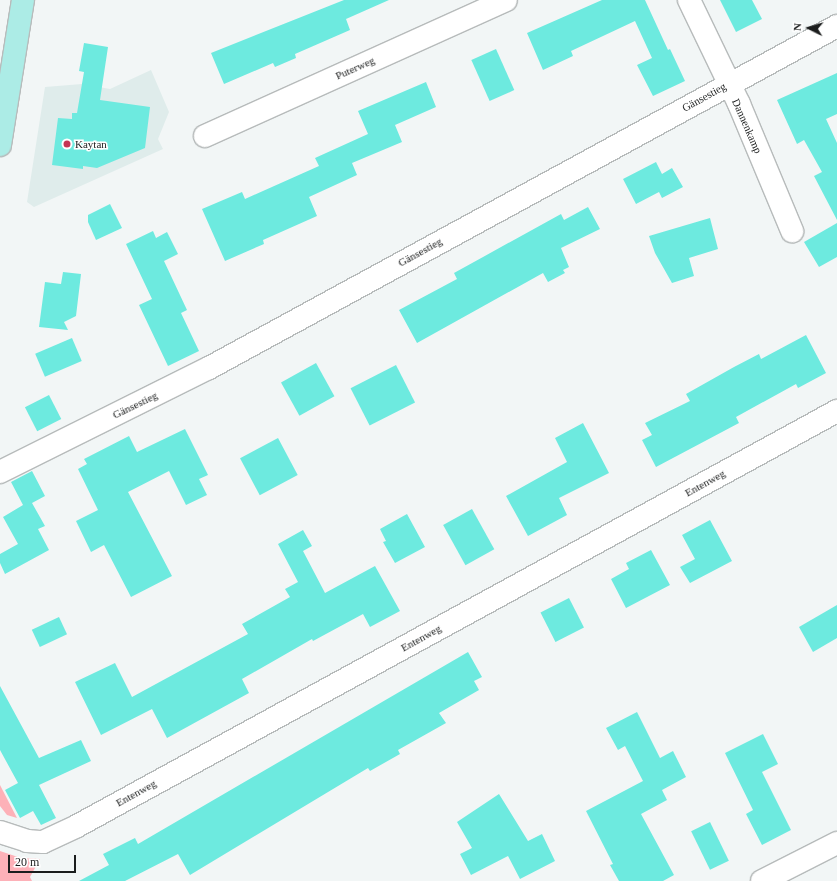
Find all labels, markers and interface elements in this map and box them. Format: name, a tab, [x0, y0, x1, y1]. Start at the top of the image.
north arrow	[789, 8, 829, 48]
text: N	[791, 22, 803, 31]
street label: Puterweg	[333, 54, 377, 82]
street label: Gänsestieg	[680, 80, 728, 114]
street label: Dannenkamp	[729, 97, 765, 155]
place label: Kaytan	[75, 137, 107, 151]
marker: Kaytan	[62, 139, 72, 149]
street label: Gänsestieg	[396, 235, 444, 269]
street label: Gänsestieg	[110, 388, 160, 422]
street label: Entenweg	[683, 467, 727, 499]
street label: Entenweg	[399, 622, 443, 654]
street label: Entenweg	[114, 777, 158, 809]
scale bar	[10, 847, 78, 873]
text: 20 m	[15, 855, 39, 869]

